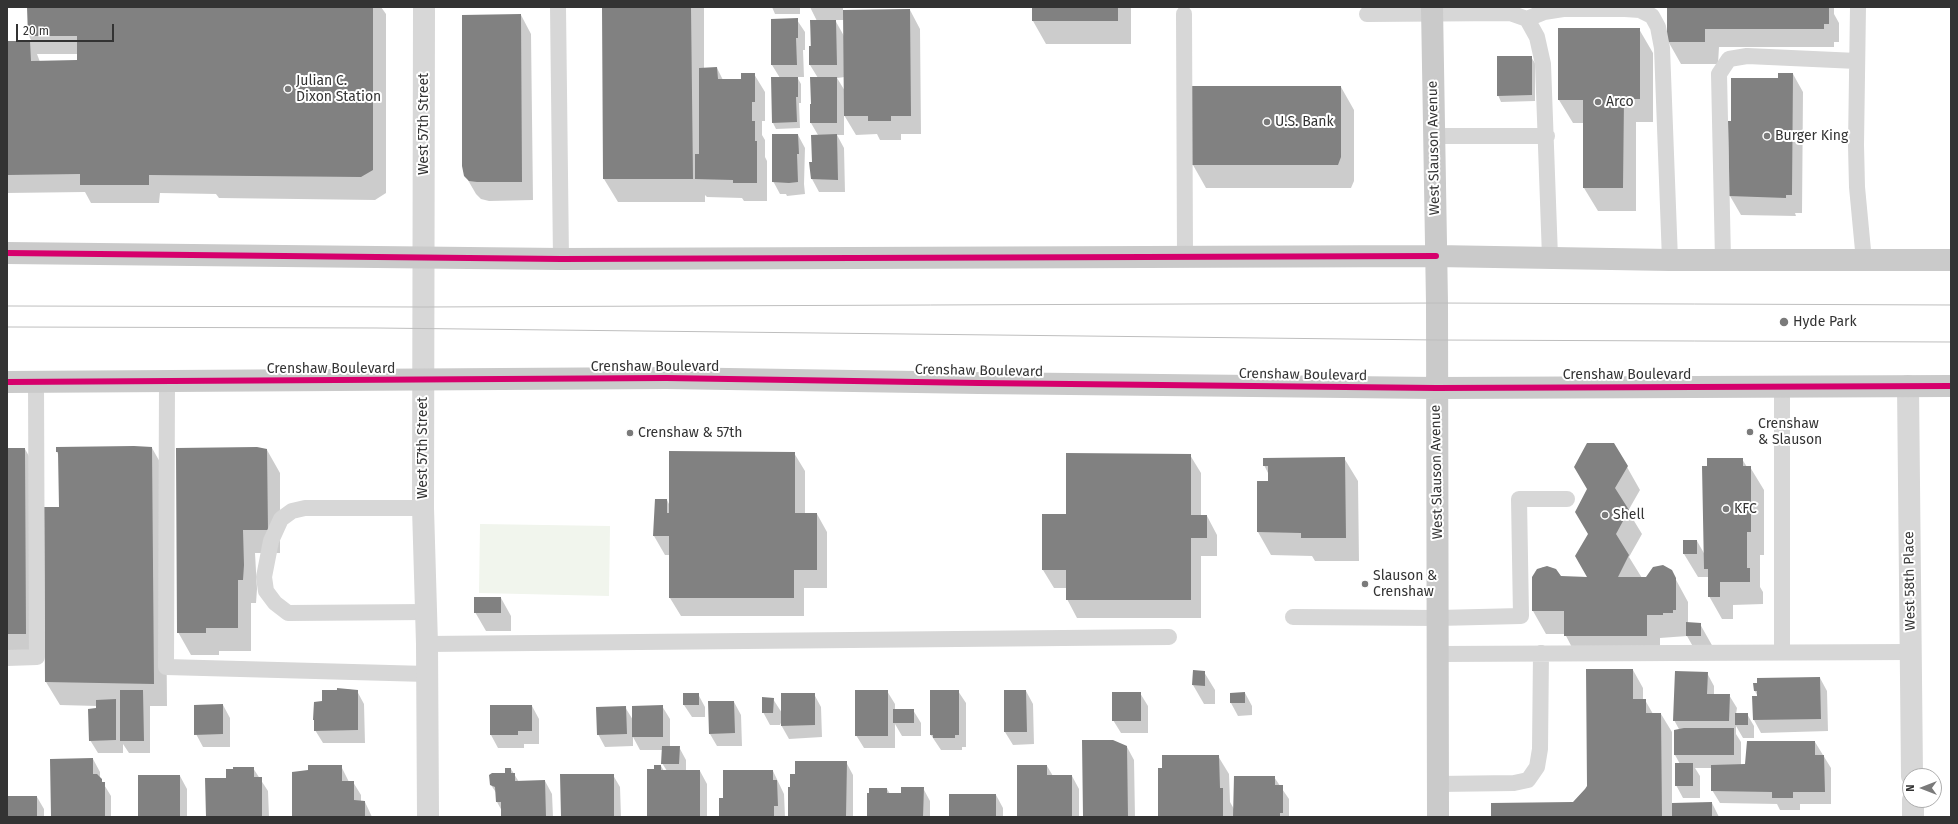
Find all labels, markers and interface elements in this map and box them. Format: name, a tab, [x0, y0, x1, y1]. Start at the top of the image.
scale bar	[18, 16, 116, 42]
text: 20 m	[23, 24, 49, 38]
place label: Julian C. Dixon Station	[296, 73, 381, 106]
street label: West 57th Street	[416, 73, 432, 175]
street label: West Slauson Avenue	[1424, 80, 1444, 216]
marker: Julian C. Dixon Station	[283, 84, 293, 94]
place label: Arco	[1606, 94, 1634, 110]
marker: Arco	[1593, 97, 1603, 107]
place label: U.S. Bank	[1275, 114, 1334, 130]
marker: U.S. Bank	[1262, 117, 1272, 127]
place label: Burger King	[1775, 128, 1848, 144]
marker: Burger King	[1762, 131, 1772, 141]
place label: Hyde Park	[1793, 314, 1857, 330]
marker: Hyde Park	[1778, 316, 1790, 328]
street label: Crenshaw Boulevard	[591, 359, 719, 375]
street label: Crenshaw Boulevard	[267, 361, 395, 377]
street label: Crenshaw Boulevard	[915, 361, 1043, 381]
street label: Crenshaw Boulevard	[1239, 365, 1367, 385]
street label: Crenshaw Boulevard	[1563, 367, 1691, 383]
street label: West 57th Street	[415, 397, 431, 499]
street label: West Slauson Avenue	[1427, 404, 1447, 540]
place label: Crenshaw & Slauson	[1758, 416, 1822, 448]
place label: Crenshaw & 57th	[638, 425, 743, 441]
marker: Crenshaw & Slauson	[1745, 427, 1755, 437]
marker: Crenshaw & 57th	[625, 428, 635, 438]
place label: KFC	[1734, 501, 1757, 517]
marker: KFC	[1721, 504, 1731, 514]
place label: Shell	[1613, 507, 1645, 523]
marker: Shell	[1600, 510, 1610, 520]
street label: West 58th Place	[1901, 531, 1919, 631]
place label: Slauson & Crenshaw	[1373, 568, 1437, 600]
marker: Slauson & Crenshaw	[1360, 579, 1370, 589]
north arrow	[1902, 768, 1942, 808]
text: N	[1904, 784, 1917, 792]

